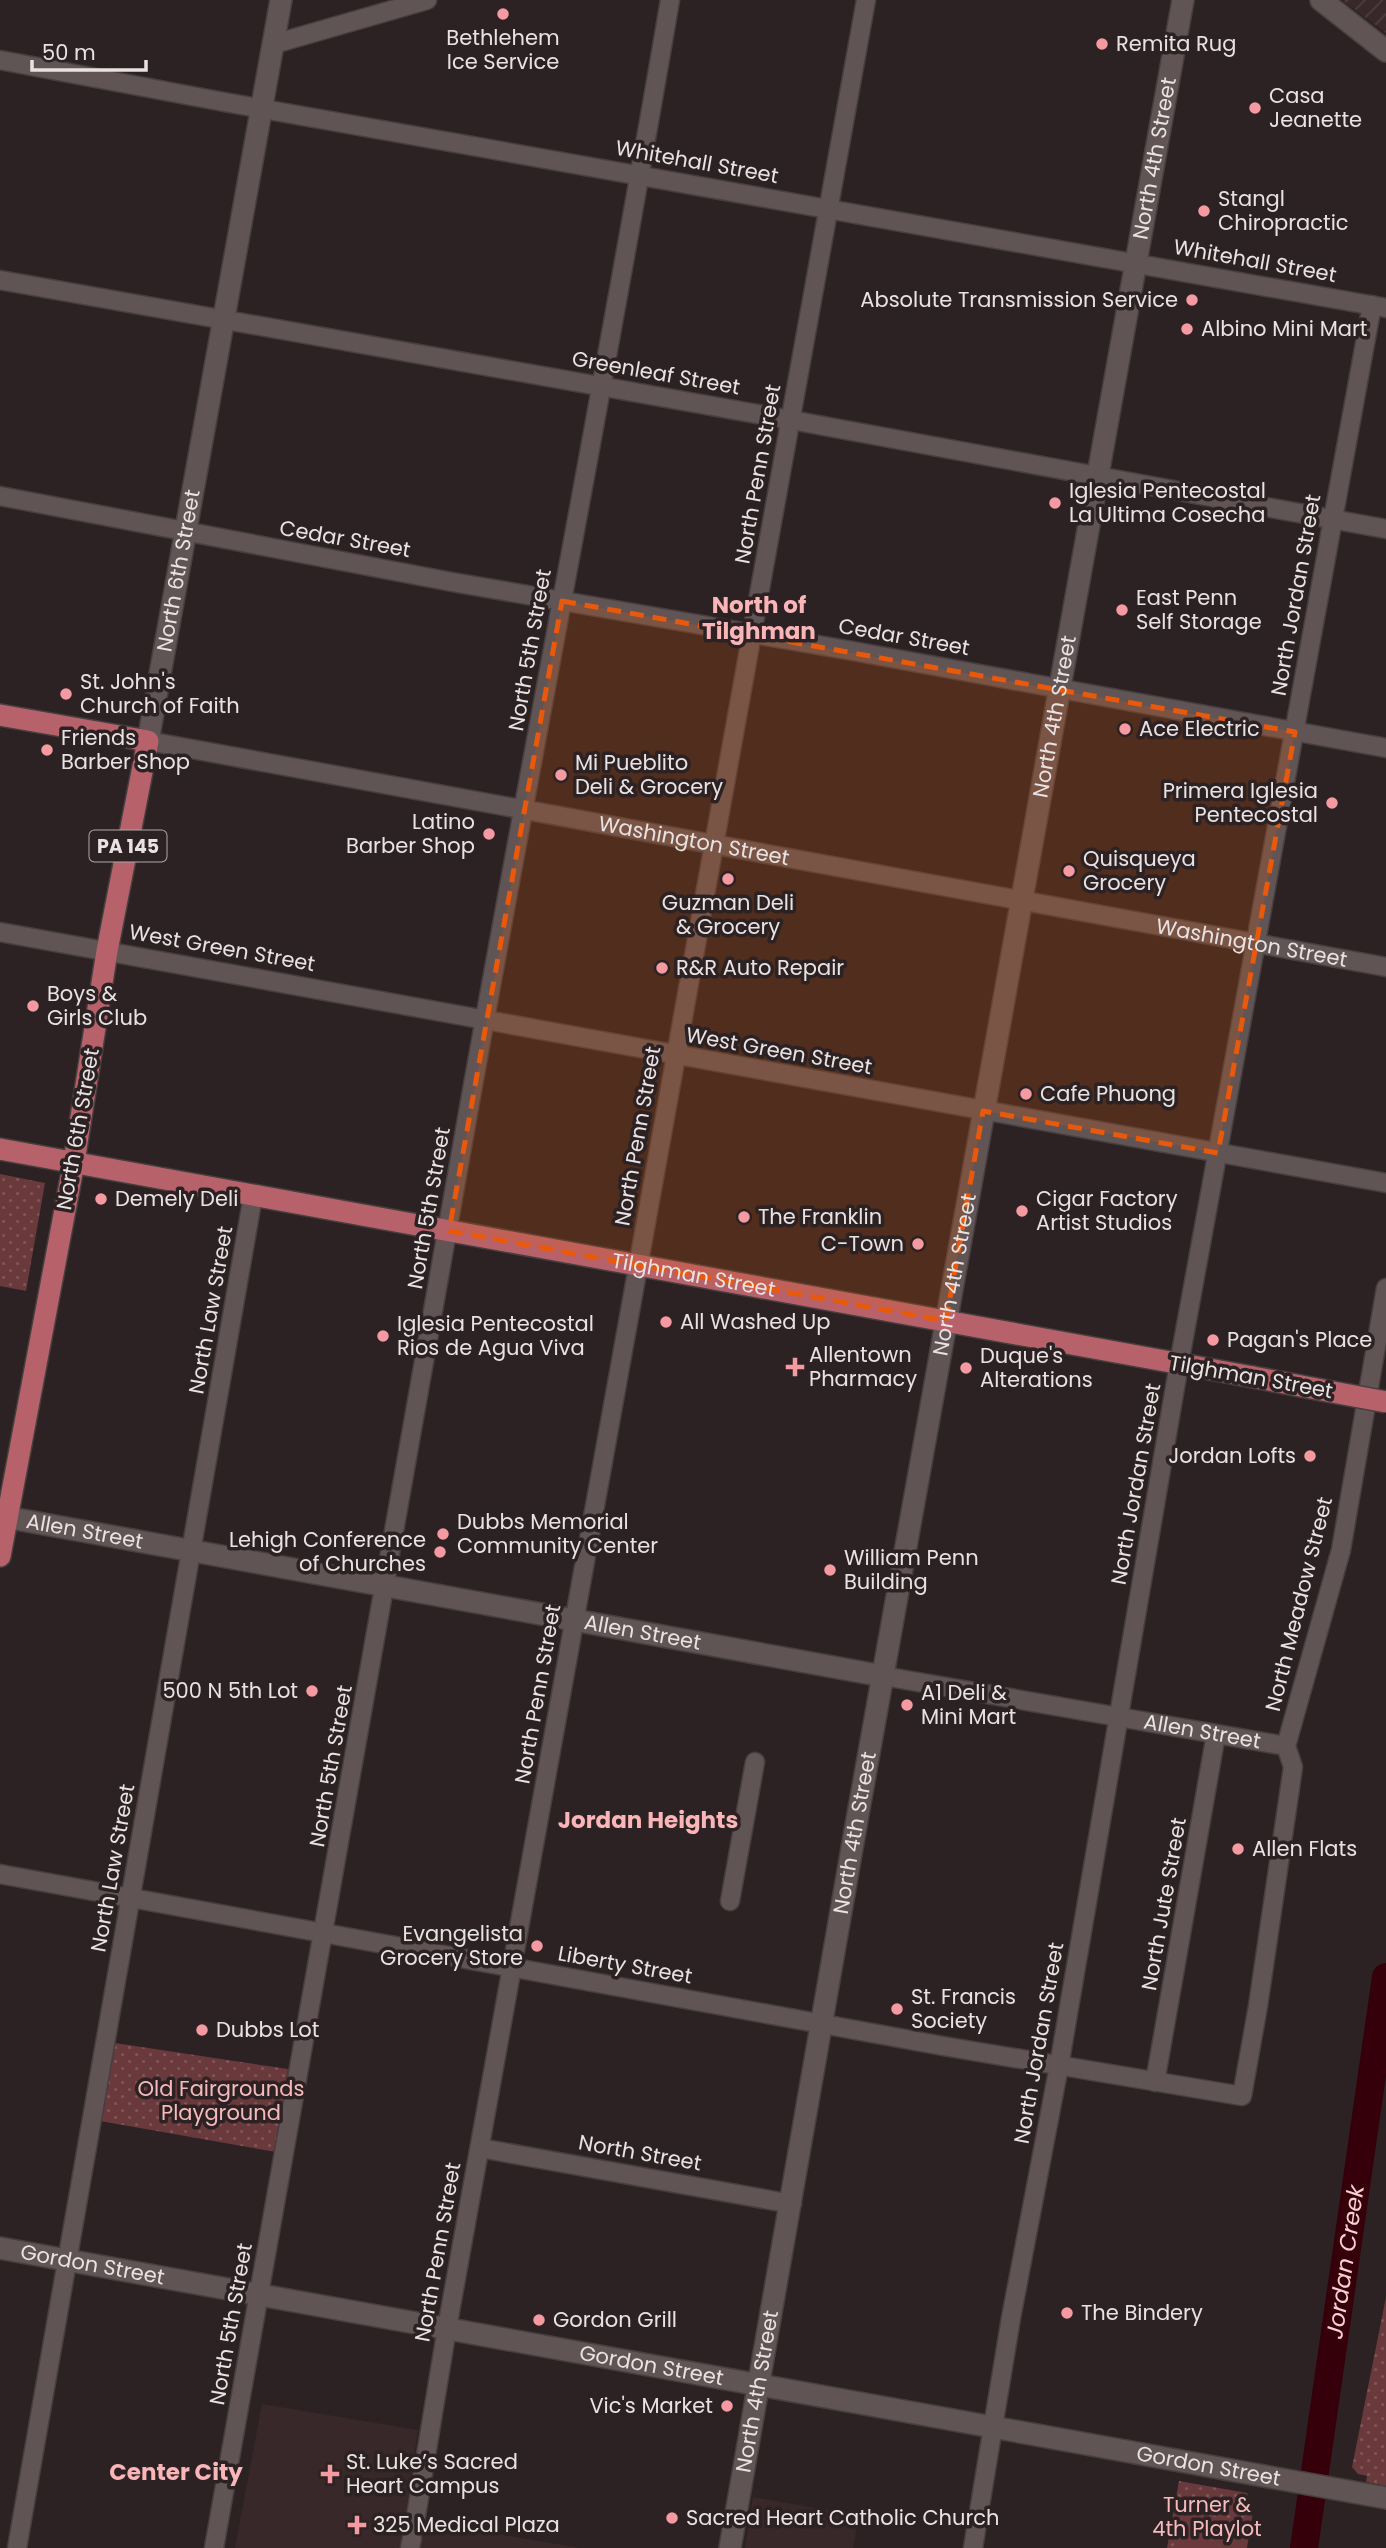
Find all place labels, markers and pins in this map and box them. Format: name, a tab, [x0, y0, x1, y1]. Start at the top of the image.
marker: Bethlehem Ice Service	[495, 6, 511, 22]
place label: Bethlehem Ice Service	[446, 23, 560, 76]
place label: Remita Rug	[1116, 29, 1236, 58]
marker: Remita Rug	[1094, 36, 1110, 52]
place label: Casa Jeanette	[1269, 81, 1362, 134]
marker: Casa Jeanette	[1247, 100, 1263, 116]
place label: Stangl Chiropractic	[1218, 184, 1349, 237]
marker: Stangl Chiropractic	[1196, 203, 1212, 219]
place label: Absolute Transmission Service	[860, 285, 1178, 314]
marker: Absolute Transmission Service	[1184, 292, 1200, 308]
place label: Albino Mini Mart	[1201, 314, 1367, 343]
marker: Albino Mini Mart	[1179, 321, 1195, 337]
place label: Iglesia Pentecostal La Ultima Cosecha	[1069, 476, 1266, 529]
marker: Iglesia Pentecostal La Ultima Cosecha	[1047, 495, 1063, 511]
place label: East Penn Self Storage	[1136, 583, 1262, 636]
marker: East Penn Self Storage	[1114, 602, 1130, 618]
place label: St. John's Church of Faith	[80, 667, 240, 720]
marker: St. John's Church of Faith	[58, 686, 74, 702]
place label: Ace Electric	[1139, 714, 1260, 743]
marker: Ace Electric	[1117, 721, 1133, 737]
place label: Friends Barber Shop	[61, 723, 190, 776]
marker: Friends Barber Shop	[39, 742, 55, 758]
place label: Mi Pueblito Deli & Grocery	[575, 748, 723, 801]
marker: Mi Pueblito Deli & Grocery	[553, 767, 569, 783]
place label: Primera Iglesia Pentecostal	[1163, 776, 1318, 829]
marker: Primera Iglesia Pentecostal	[1324, 795, 1340, 811]
place label: Latino Barber Shop	[346, 807, 475, 860]
marker: Latino Barber Shop	[481, 826, 497, 842]
place label: Quisqueya Grocery	[1083, 844, 1196, 897]
marker: Quisqueya Grocery	[1061, 863, 1077, 879]
marker: Guzman Deli & Grocery	[720, 871, 736, 887]
place label: Guzman Deli & Grocery	[662, 888, 794, 941]
place label: R&R Auto Repair	[676, 953, 844, 982]
marker: R&R Auto Repair	[654, 960, 670, 976]
place label: Boys & Girls Club	[47, 979, 147, 1032]
marker: Boys & Girls Club	[25, 998, 41, 1014]
place label: Cafe Phuong	[1040, 1079, 1176, 1108]
marker: Cafe Phuong	[1018, 1086, 1034, 1102]
place label: Demely Deli	[115, 1184, 238, 1213]
place label: Cigar Factory Artist Studios	[1036, 1184, 1178, 1237]
marker: Demely Deli	[93, 1191, 109, 1207]
place label: The Franklin	[758, 1202, 882, 1231]
marker: Cigar Factory Artist Studios	[1014, 1203, 1030, 1219]
marker: The Franklin	[736, 1209, 752, 1225]
place label: C-Town	[821, 1229, 904, 1258]
marker: C-Town	[910, 1236, 926, 1252]
place label: All Washed Up	[680, 1307, 830, 1336]
place label: Iglesia Pentecostal Rios de Agua Viva	[397, 1309, 594, 1362]
marker: All Washed Up	[658, 1314, 674, 1330]
place label: Pagan's Place	[1227, 1325, 1372, 1354]
marker: Iglesia Pentecostal Rios de Agua Viva	[375, 1328, 391, 1344]
marker: Pagan's Place	[1205, 1332, 1221, 1348]
place label: Allentown Pharmacy	[809, 1340, 917, 1393]
place label: Duque's Alterations	[980, 1341, 1093, 1394]
marker: Allentown Pharmacy	[787, 1359, 803, 1375]
marker: Duque's Alterations	[958, 1360, 974, 1376]
place label: Jordan Lofts	[1168, 1441, 1296, 1470]
marker: Jordan Lofts	[1302, 1448, 1318, 1464]
place label: Dubbs Memorial Community Center	[457, 1507, 658, 1560]
place label: Lehigh Conference of Churches	[229, 1525, 426, 1578]
marker: Dubbs Memorial Community Center	[435, 1526, 451, 1542]
place label: William Penn Building	[844, 1543, 979, 1596]
marker: Lehigh Conference of Churches	[432, 1544, 448, 1560]
marker: William Penn Building	[822, 1562, 838, 1578]
place label: 500 N 5th Lot	[162, 1676, 298, 1705]
place label: A1 Deli & Mini Mart	[921, 1678, 1016, 1731]
marker: 500 N 5th Lot	[304, 1683, 320, 1699]
marker: A1 Deli & Mini Mart	[899, 1697, 915, 1713]
place label: Allen Flats	[1252, 1834, 1357, 1863]
marker: Allen Flats	[1230, 1841, 1246, 1857]
place label: Evangelista Grocery Store	[380, 1919, 523, 1972]
marker: Evangelista Grocery Store	[529, 1938, 545, 1954]
place label: St. Francis Society	[911, 1982, 1016, 2035]
marker: St. Francis Society	[889, 2001, 905, 2017]
place label: Dubbs Lot	[216, 2015, 319, 2044]
marker: Dubbs Lot	[194, 2022, 210, 2038]
place label: The Bindery	[1081, 2298, 1203, 2327]
place label: Gordon Grill	[553, 2305, 677, 2334]
marker: The Bindery	[1059, 2305, 1075, 2321]
marker: Gordon Grill	[531, 2312, 547, 2328]
place label: Vic's Market	[589, 2391, 713, 2420]
marker: Vic's Market	[719, 2398, 735, 2414]
place label: St. Luke’s Sacred Heart Campus	[346, 2447, 518, 2500]
marker: St. Luke’s Sacred Heart Campus	[320, 2464, 340, 2484]
place label: Sacred Heart Catholic Church	[686, 2503, 1000, 2532]
place label: 325 Medical Plaza	[373, 2510, 560, 2539]
marker: Sacred Heart Catholic Church	[664, 2510, 680, 2526]
marker: 325 Medical Plaza	[347, 2515, 367, 2535]

